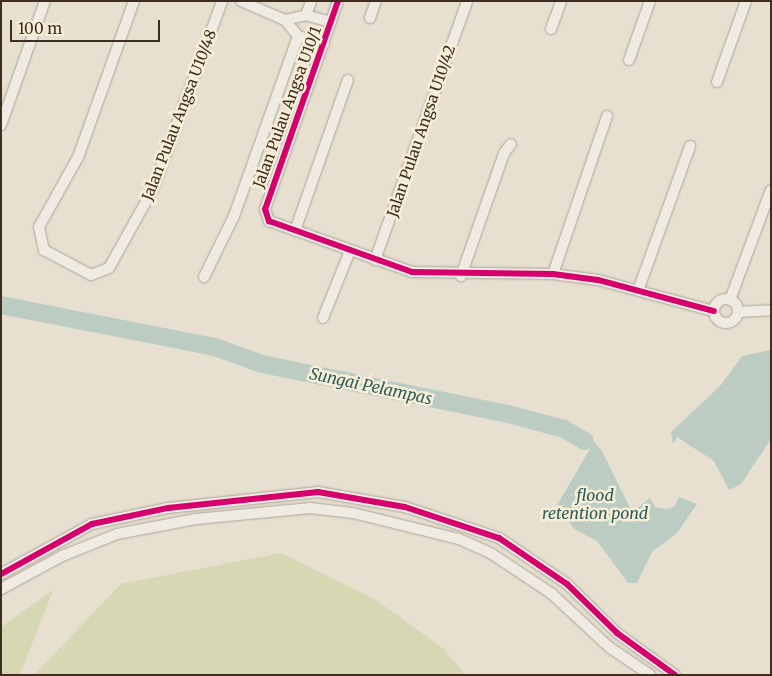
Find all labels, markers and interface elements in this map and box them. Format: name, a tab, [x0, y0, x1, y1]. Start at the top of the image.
scale bar	[12, 10, 162, 42]
text: 100 m	[18, 19, 62, 38]
street label: Jalan Pulau Angsa U10/1	[249, 24, 325, 190]
street label: Jalan Pulau Angsa U10/48	[138, 27, 220, 203]
street label: Jalan Pulau Angsa U10/42	[383, 43, 459, 219]
water label: Sungai Pelampas	[308, 364, 434, 408]
water label: flood retention pond	[542, 485, 648, 523]

